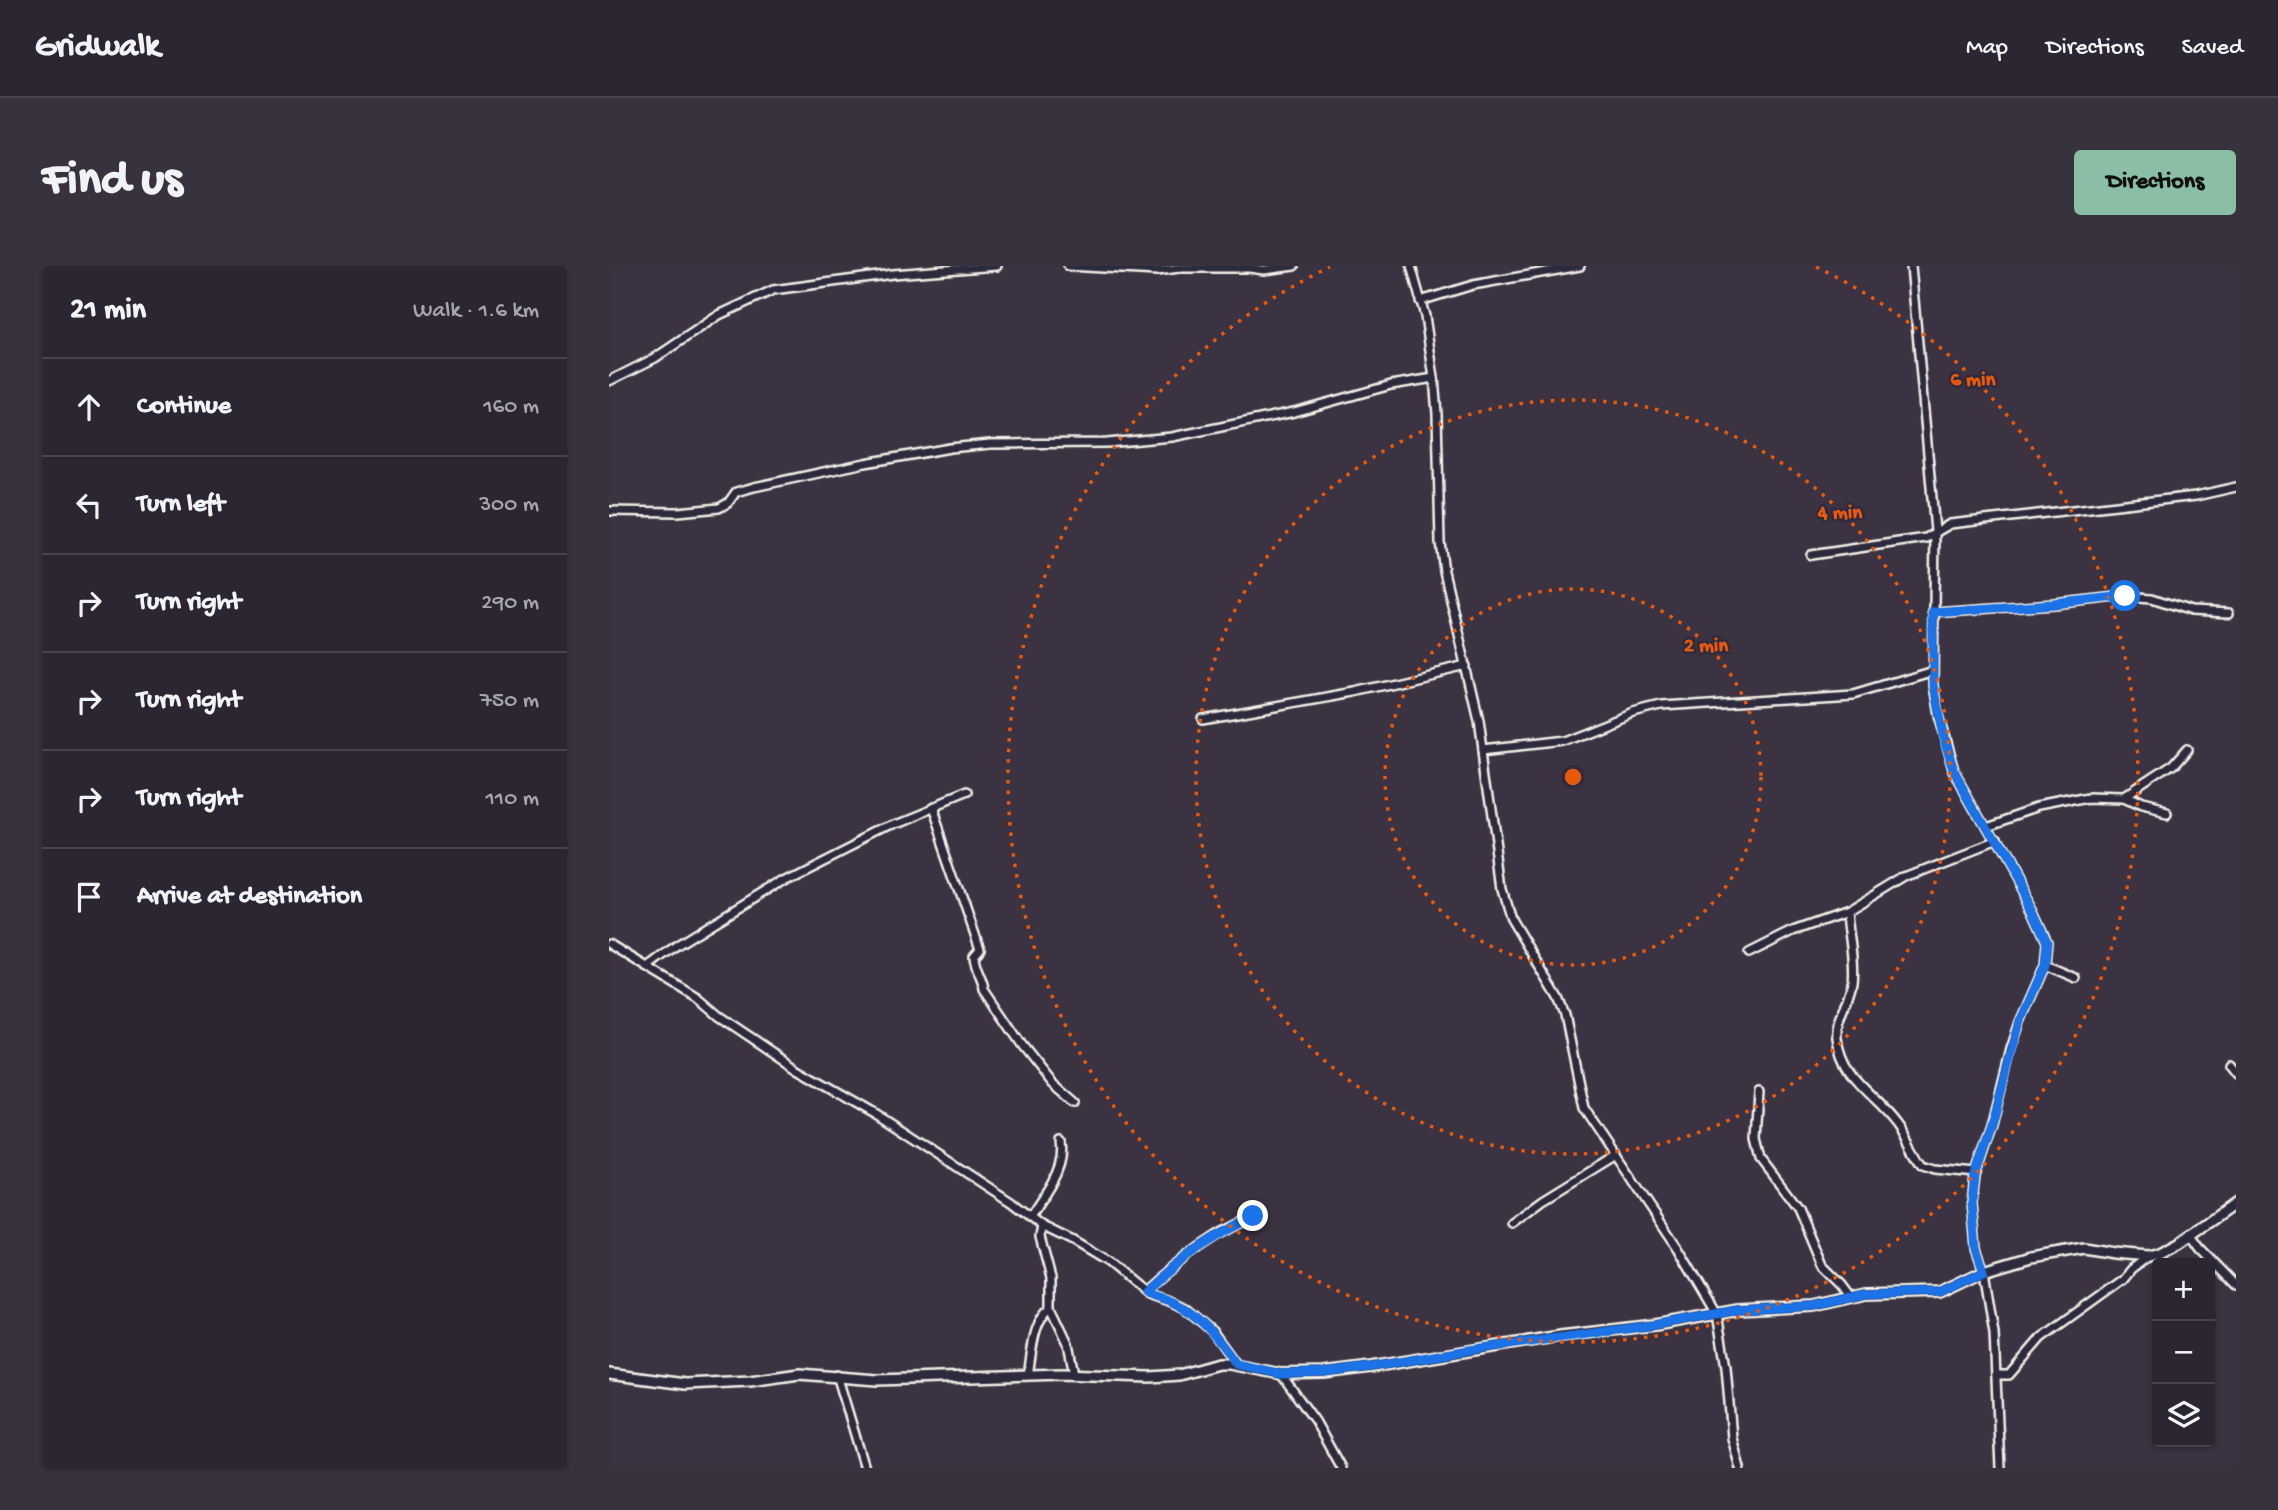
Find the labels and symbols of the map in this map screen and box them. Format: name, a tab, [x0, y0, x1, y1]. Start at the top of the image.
text: 6 min	[1950, 369, 1997, 394]
text: 4 min	[1817, 502, 1863, 527]
route start	[2109, 580, 2140, 611]
text: 2 min	[1684, 635, 1729, 660]
centre of rings	[1561, 765, 1585, 789]
route end	[1237, 1200, 1268, 1231]

